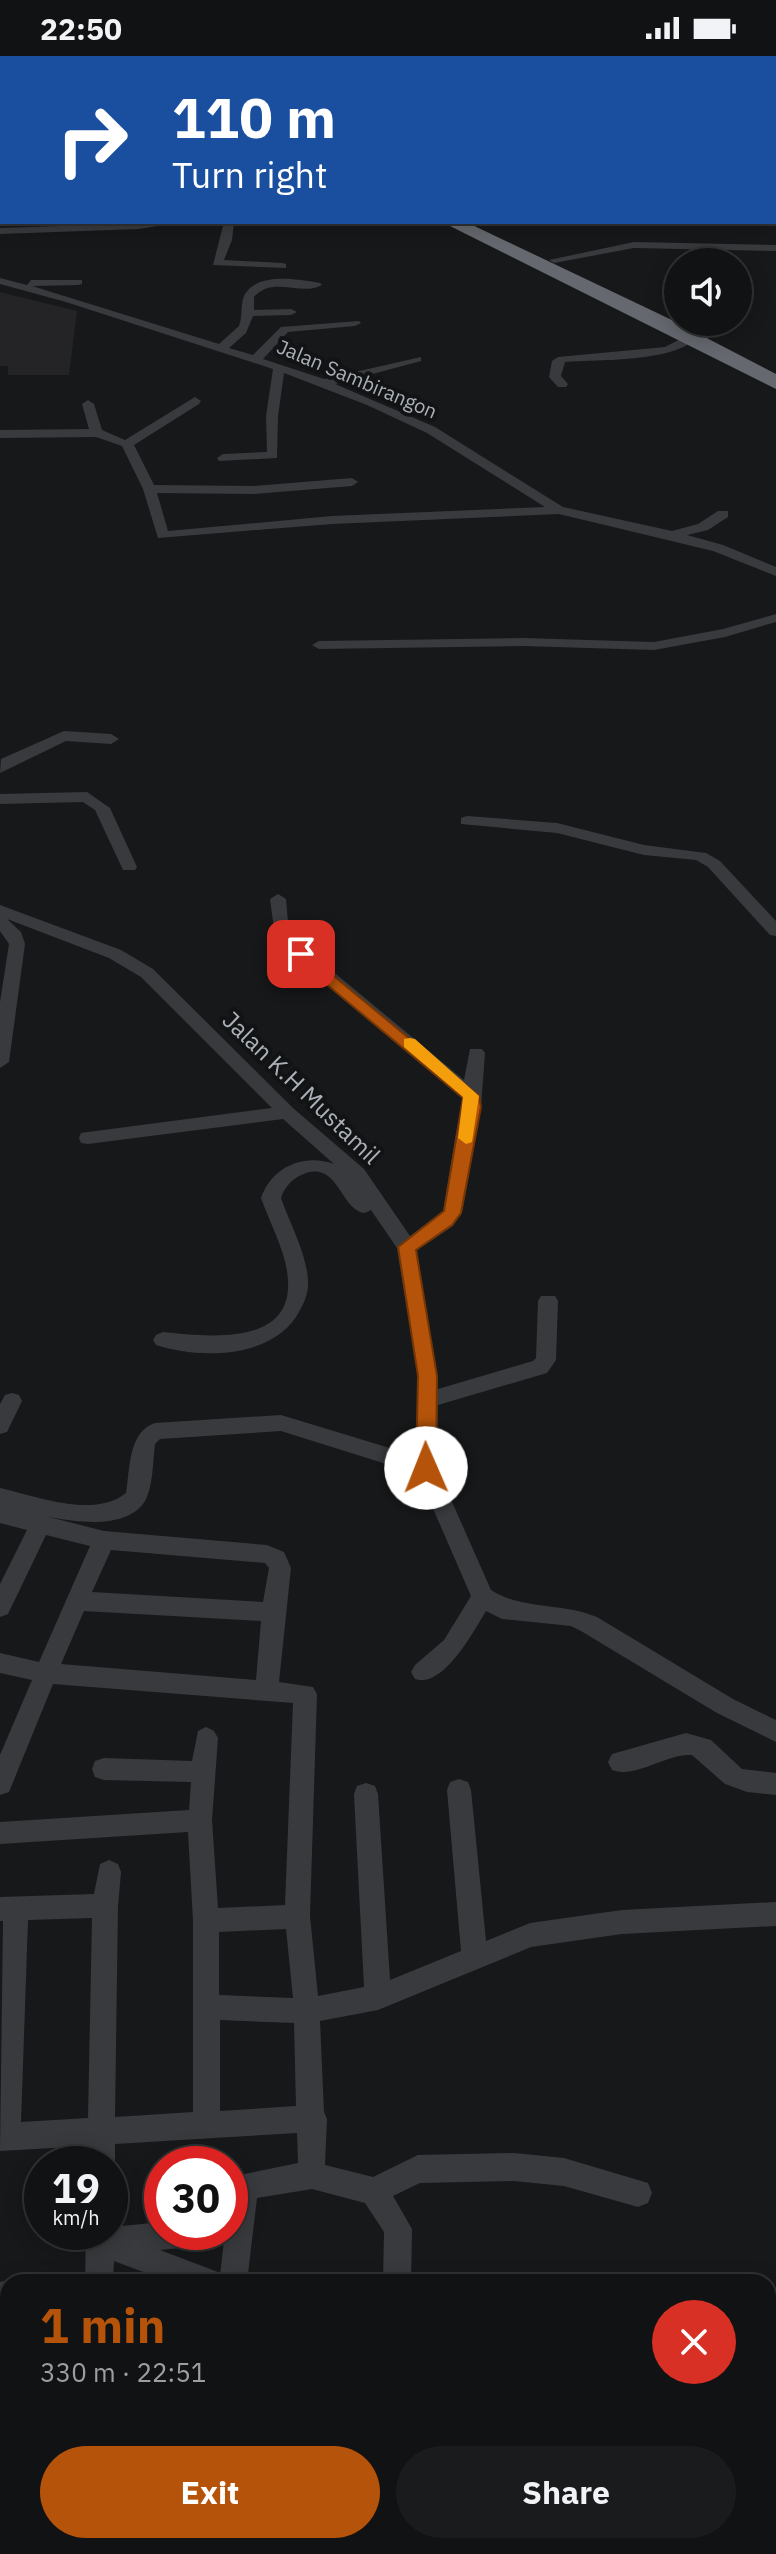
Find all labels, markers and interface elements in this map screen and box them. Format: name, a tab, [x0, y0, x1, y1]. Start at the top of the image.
text: 22:50	[40, 9, 122, 48]
text: 110 m	[172, 81, 336, 153]
icon: right	[40, 88, 144, 192]
text: Turn right	[172, 151, 328, 198]
map controls	[664, 248, 752, 336]
button: sound	[664, 248, 752, 336]
street label: Jalan Sambirangon	[273, 333, 442, 425]
pin	[267, 920, 335, 988]
icon: arrive	[279, 932, 323, 976]
street label: Jalan K.H Mustamil	[216, 1004, 388, 1171]
position arrow	[384, 1426, 468, 1510]
speed limit sign: 30	[144, 2146, 248, 2250]
text: 19	[52, 2162, 100, 2214]
text: km/h	[52, 2204, 100, 2231]
text: 1 min	[40, 2294, 165, 2356]
button: close	[652, 2300, 736, 2384]
text: 330 m · 22:51	[40, 2355, 206, 2389]
button: Exit	[40, 2446, 380, 2538]
button: Share	[396, 2446, 736, 2538]

